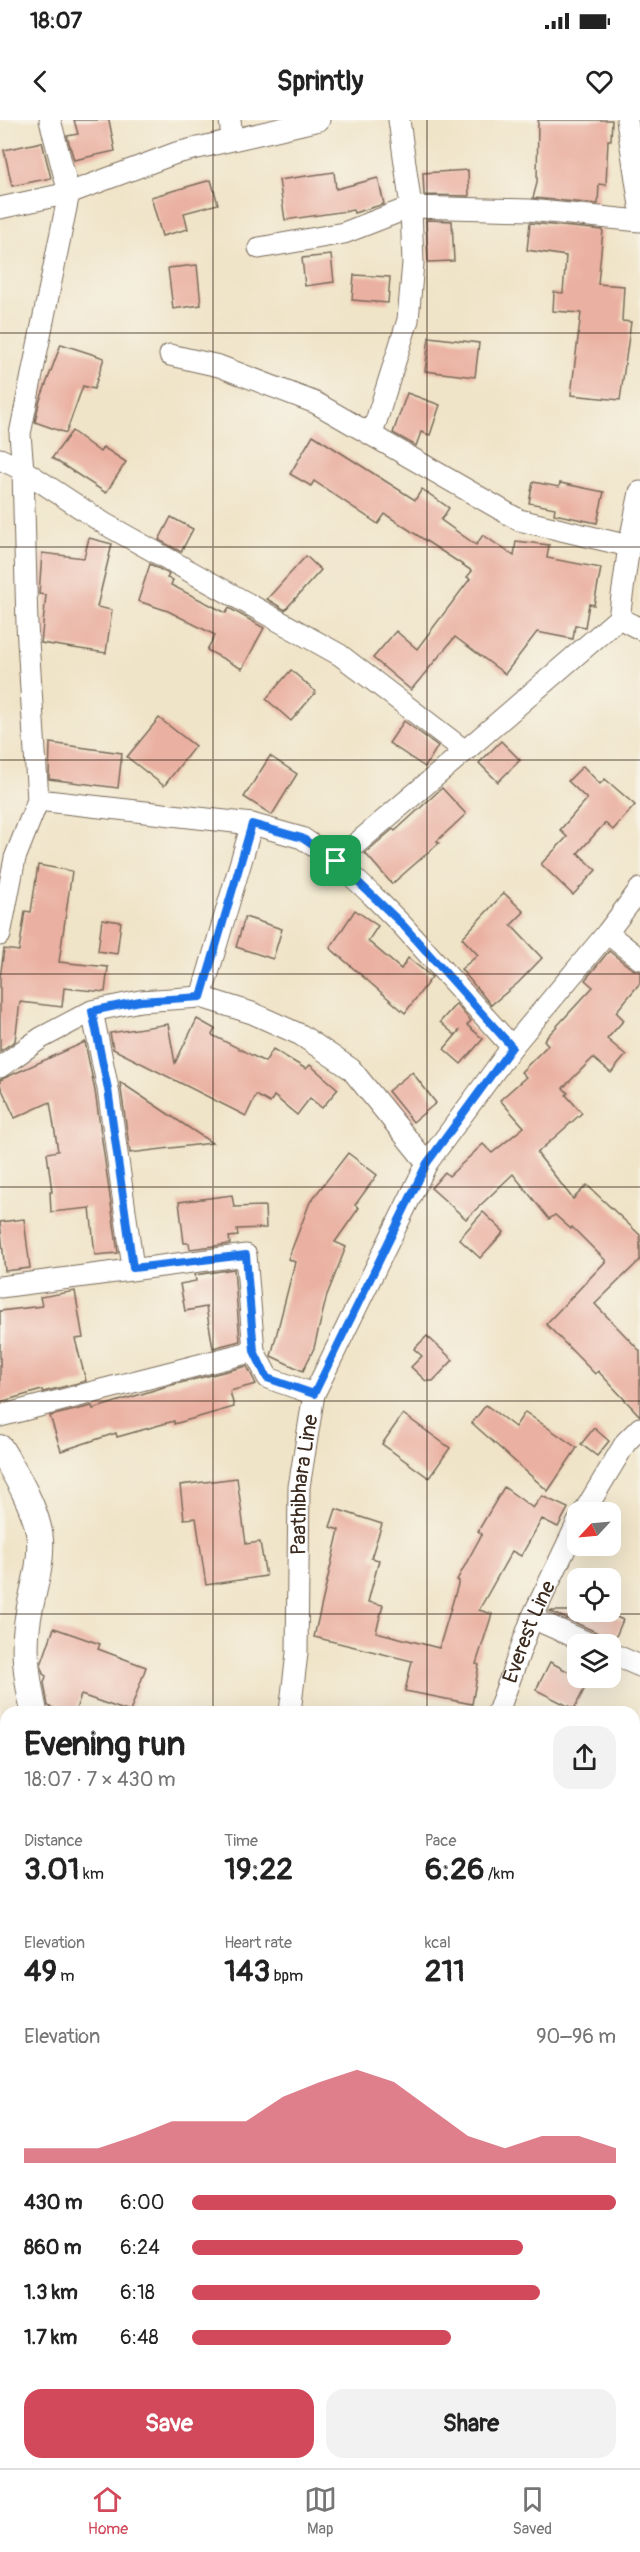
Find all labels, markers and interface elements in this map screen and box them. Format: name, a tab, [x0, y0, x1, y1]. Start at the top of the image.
text: 18:07	[30, 7, 82, 35]
icon: back	[24, 65, 57, 98]
text: Sprintly	[277, 65, 363, 98]
icon: heart	[583, 65, 616, 98]
pin	[310, 835, 361, 886]
icon: arrive	[319, 844, 352, 877]
street label: Paathibhara Line	[285, 1412, 324, 1555]
north arrow	[567, 1502, 621, 1556]
map controls	[567, 1502, 621, 1688]
button: locate	[567, 1568, 621, 1622]
street label: Everest Line	[496, 1575, 562, 1687]
button: layers	[567, 1634, 621, 1688]
text: Evening run	[24, 1724, 185, 1765]
button: share	[553, 1726, 616, 1789]
text: 18:07 · 7 × 430 m	[24, 1767, 175, 1792]
text: Distance	[24, 1831, 83, 1851]
text: Time	[224, 1831, 258, 1851]
text: Pace	[425, 1831, 456, 1851]
text: 3.01	[24, 1851, 80, 1888]
text: 19:22	[224, 1851, 293, 1888]
text: 6:26	[425, 1851, 484, 1888]
text: km	[80, 1864, 104, 1884]
text: /km	[484, 1864, 514, 1884]
text: Elevation	[24, 1933, 85, 1953]
text: Heart rate	[224, 1933, 292, 1953]
text: kcal	[425, 1933, 451, 1953]
text: 49	[24, 1953, 57, 1990]
text: 143	[224, 1953, 270, 1990]
text: 211	[425, 1953, 465, 1990]
text: m	[57, 1966, 75, 1986]
text: bpm	[270, 1966, 303, 1986]
text: Elevation	[24, 2024, 100, 2049]
text: 90–96 m	[536, 2024, 616, 2049]
text: 430 m	[24, 2190, 83, 2215]
text: 6:00	[120, 2190, 164, 2215]
text: 860 m	[24, 2235, 81, 2260]
text: 6:24	[120, 2235, 160, 2260]
text: 1.3 km	[24, 2280, 78, 2305]
text: 6:18	[120, 2280, 155, 2305]
text: 1.7 km	[24, 2325, 77, 2350]
text: 6:48	[120, 2325, 159, 2350]
button: Save	[24, 2389, 314, 2458]
button: Share	[326, 2389, 616, 2458]
tab: Home	[88, 2483, 128, 2539]
tab: Map	[304, 2483, 337, 2539]
tab: Saved	[512, 2483, 552, 2539]

